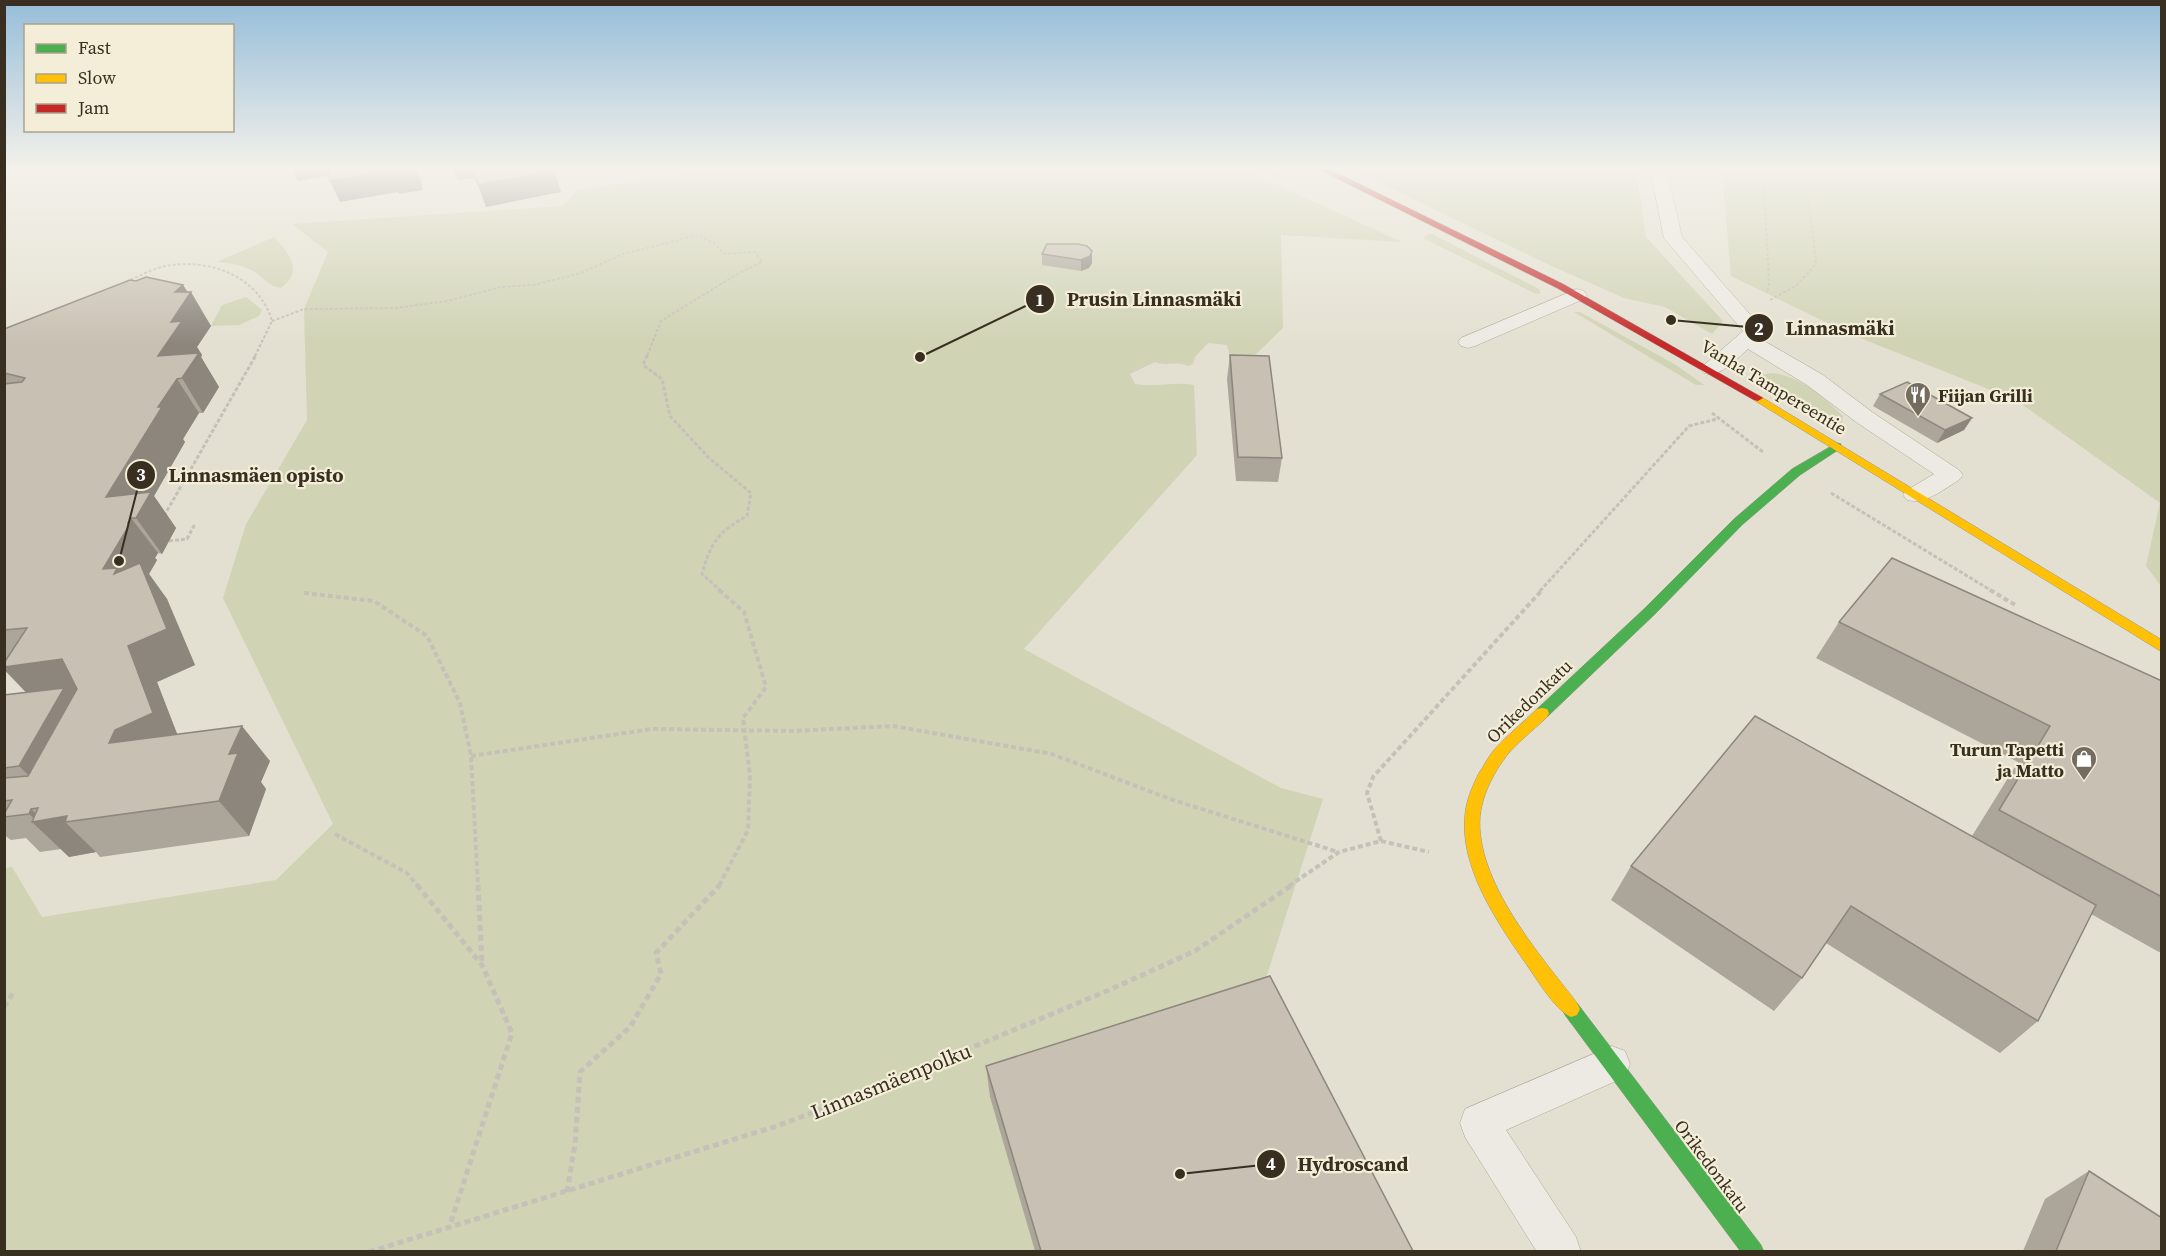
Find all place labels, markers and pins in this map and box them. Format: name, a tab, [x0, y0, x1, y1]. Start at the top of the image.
callout: Prusin Linnasmäki	[1025, 280, 1253, 318]
callout: Linnasmäki	[1744, 309, 1907, 347]
restaurant icon: Fiijan Grilli	[1903, 380, 1933, 418]
place label: Fiijan Grilli	[1938, 383, 2033, 408]
callout: Linnasmäen opisto	[126, 456, 355, 494]
place label: Turun Tapetti ja Matto	[1950, 737, 2064, 783]
shop icon: Turun Tapetti ja Matto	[2069, 744, 2099, 782]
callout: Hydroscand	[1256, 1145, 1421, 1183]

